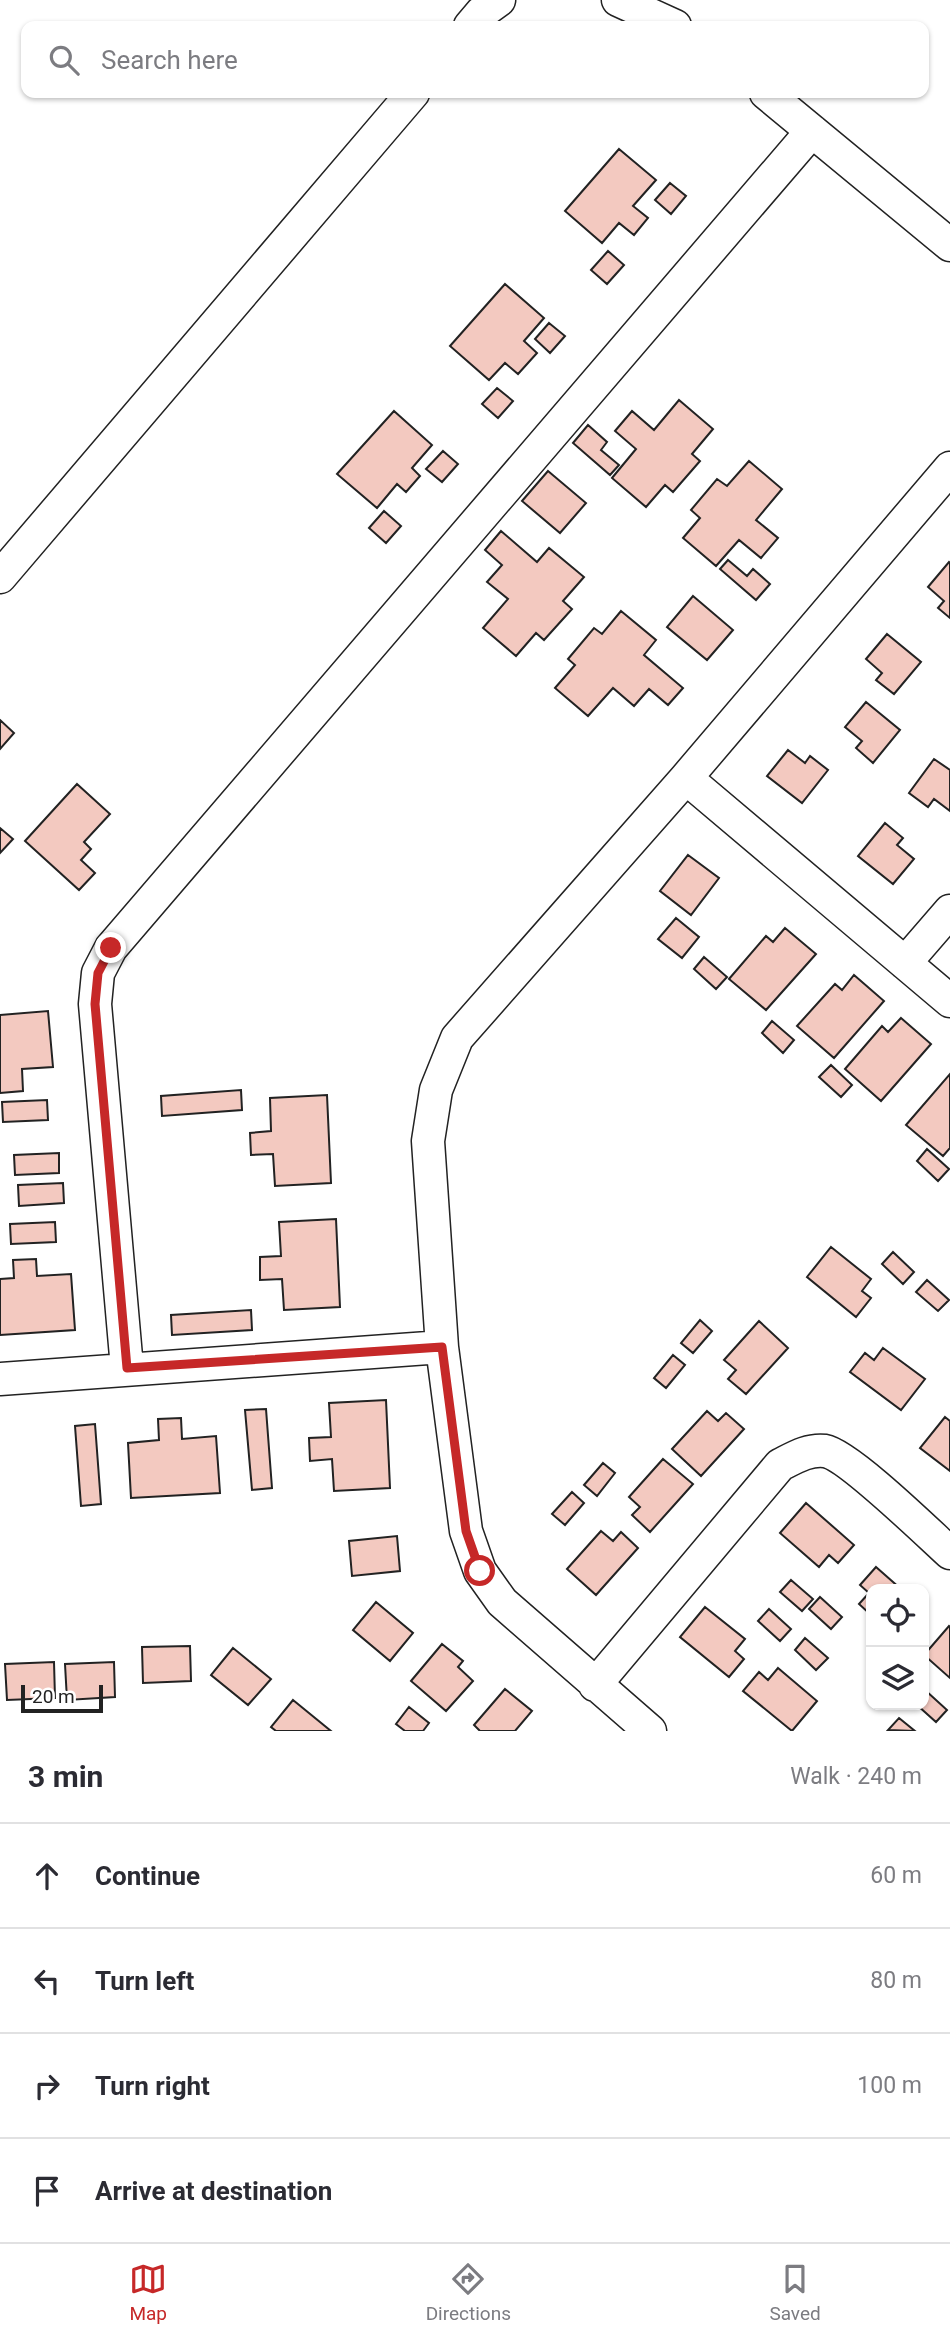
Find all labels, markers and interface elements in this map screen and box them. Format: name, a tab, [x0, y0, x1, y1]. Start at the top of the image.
search box	[21, 21, 929, 98]
icon: search	[45, 41, 83, 79]
text: Search here	[101, 45, 238, 75]
route end	[95, 932, 126, 963]
route start	[464, 1555, 495, 1586]
map controls	[866, 1584, 929, 1710]
button: locate	[866, 1584, 929, 1647]
button: layers	[866, 1647, 929, 1710]
scale bar	[21, 1682, 103, 1714]
text: 20 m	[32, 1685, 75, 1708]
text: 3 min	[28, 1759, 103, 1794]
text: Walk · 240 m	[790, 1763, 922, 1790]
icon: ahead	[28, 1857, 66, 1895]
text: Continue	[95, 1861, 200, 1891]
text: 60 m	[870, 1862, 922, 1889]
icon: left	[28, 1962, 66, 2000]
text: Turn left	[95, 1966, 194, 1996]
text: 80 m	[870, 1967, 922, 1994]
icon: right	[28, 2067, 66, 2105]
text: Turn right	[95, 2071, 210, 2101]
text: 100 m	[857, 2072, 922, 2099]
icon: arrive	[28, 2172, 66, 2210]
text: Arrive at destination	[95, 2176, 332, 2206]
tab: Map	[129, 2260, 167, 2325]
tab: Directions	[426, 2260, 511, 2325]
tab: Saved	[769, 2260, 821, 2325]

